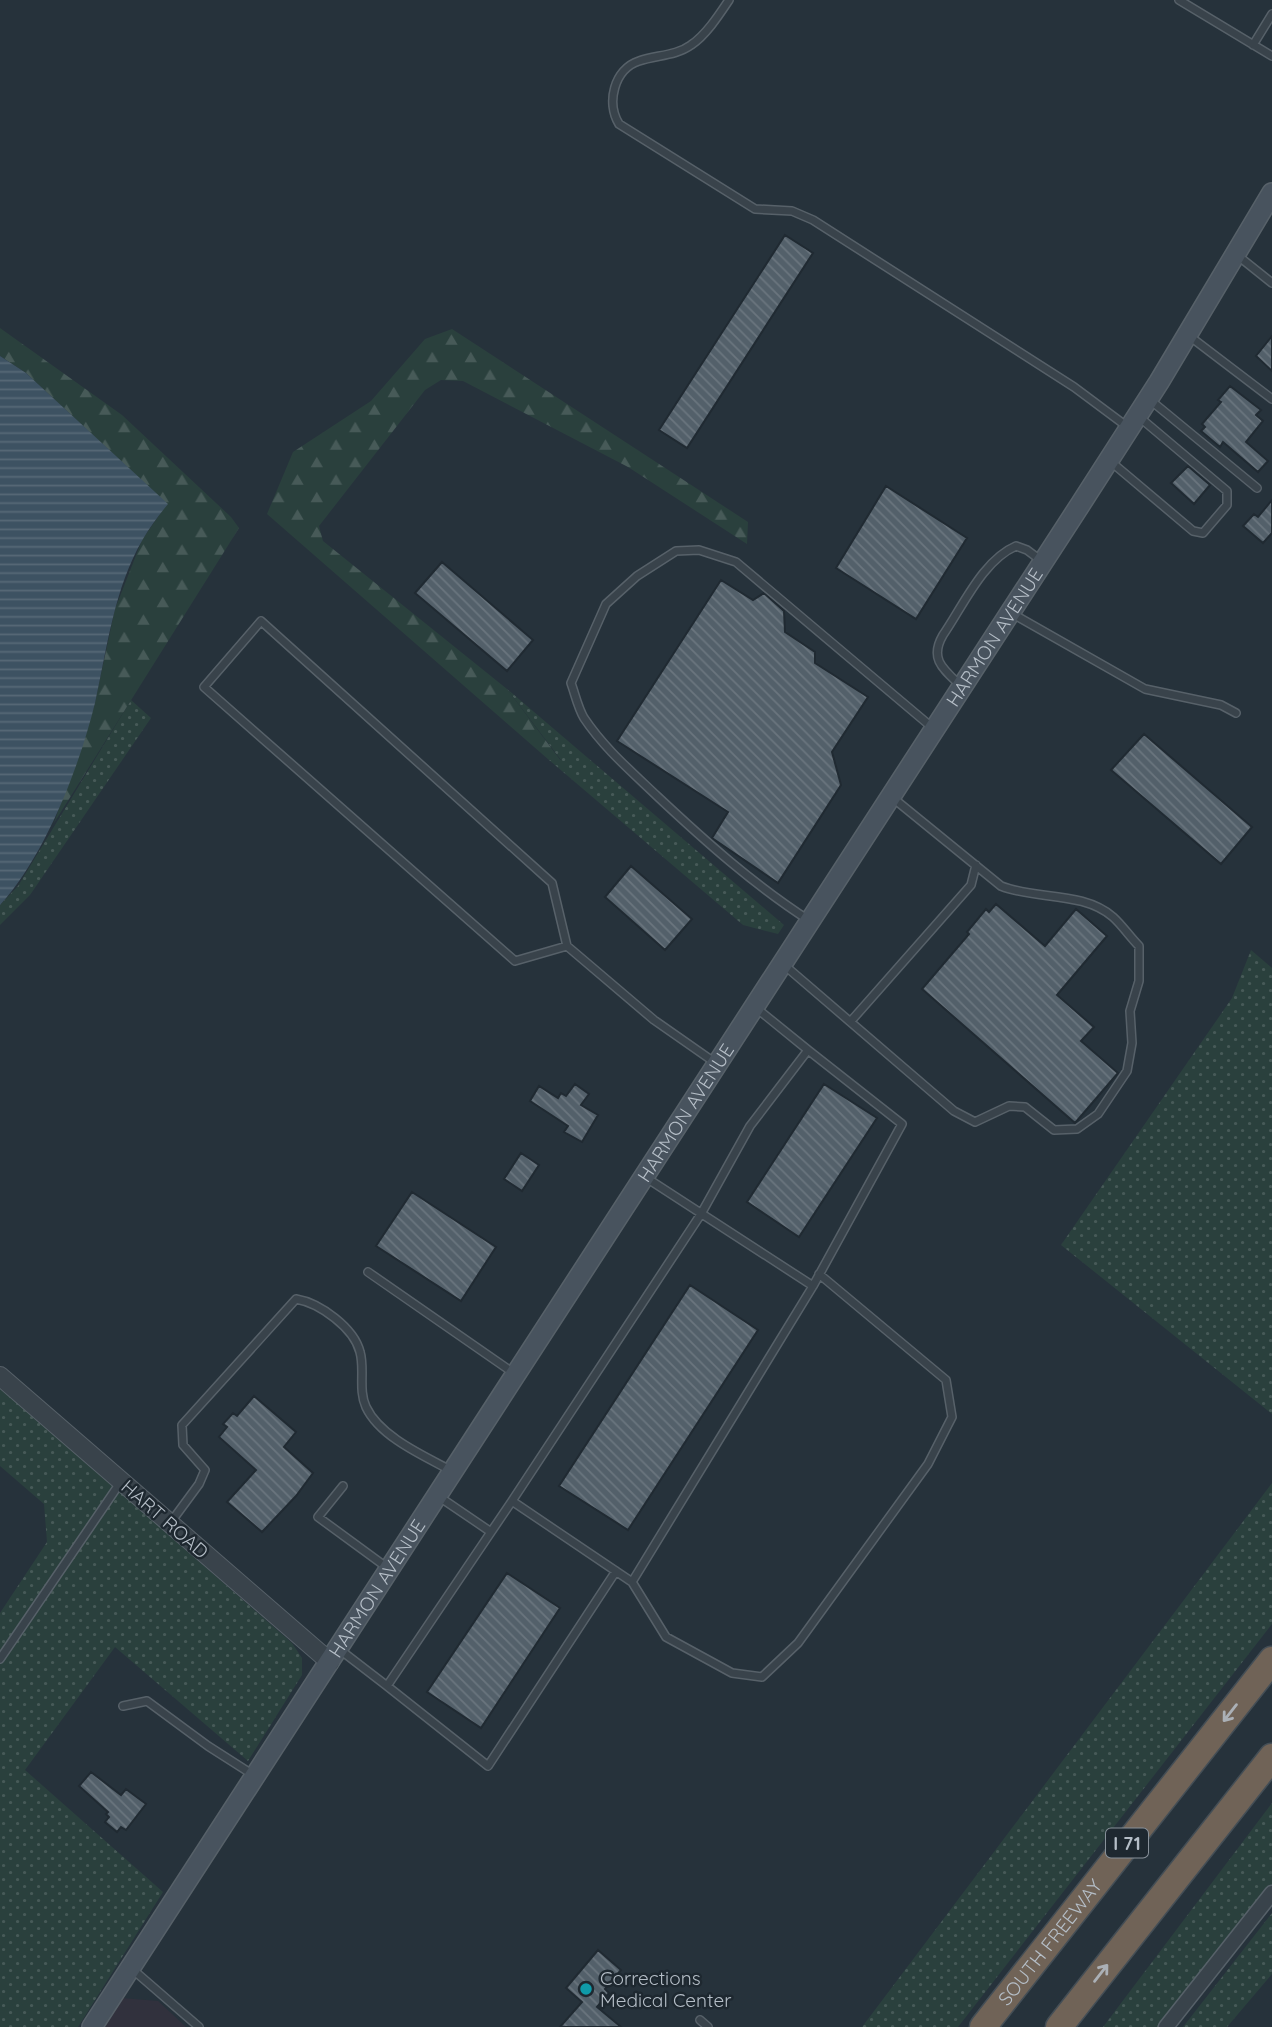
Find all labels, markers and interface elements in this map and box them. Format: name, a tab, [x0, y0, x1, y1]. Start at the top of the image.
street label: HARMON AVENUE	[941, 563, 1048, 711]
street label: HARMON AVENUE	[632, 1039, 739, 1186]
street label: HART ROAD	[116, 1475, 214, 1563]
street label: HARMON AVENUE	[323, 1515, 430, 1662]
one-way arrow	[1222, 1704, 1237, 1722]
road number: I 71	[1106, 1828, 1148, 1857]
street label: SOUTH FREEWAY	[993, 1874, 1107, 2010]
one-way arrow	[1094, 1965, 1109, 1983]
place label: Corrections Medical Center	[600, 1966, 732, 2012]
marker: Corrections Medical Center	[578, 1981, 594, 1997]

